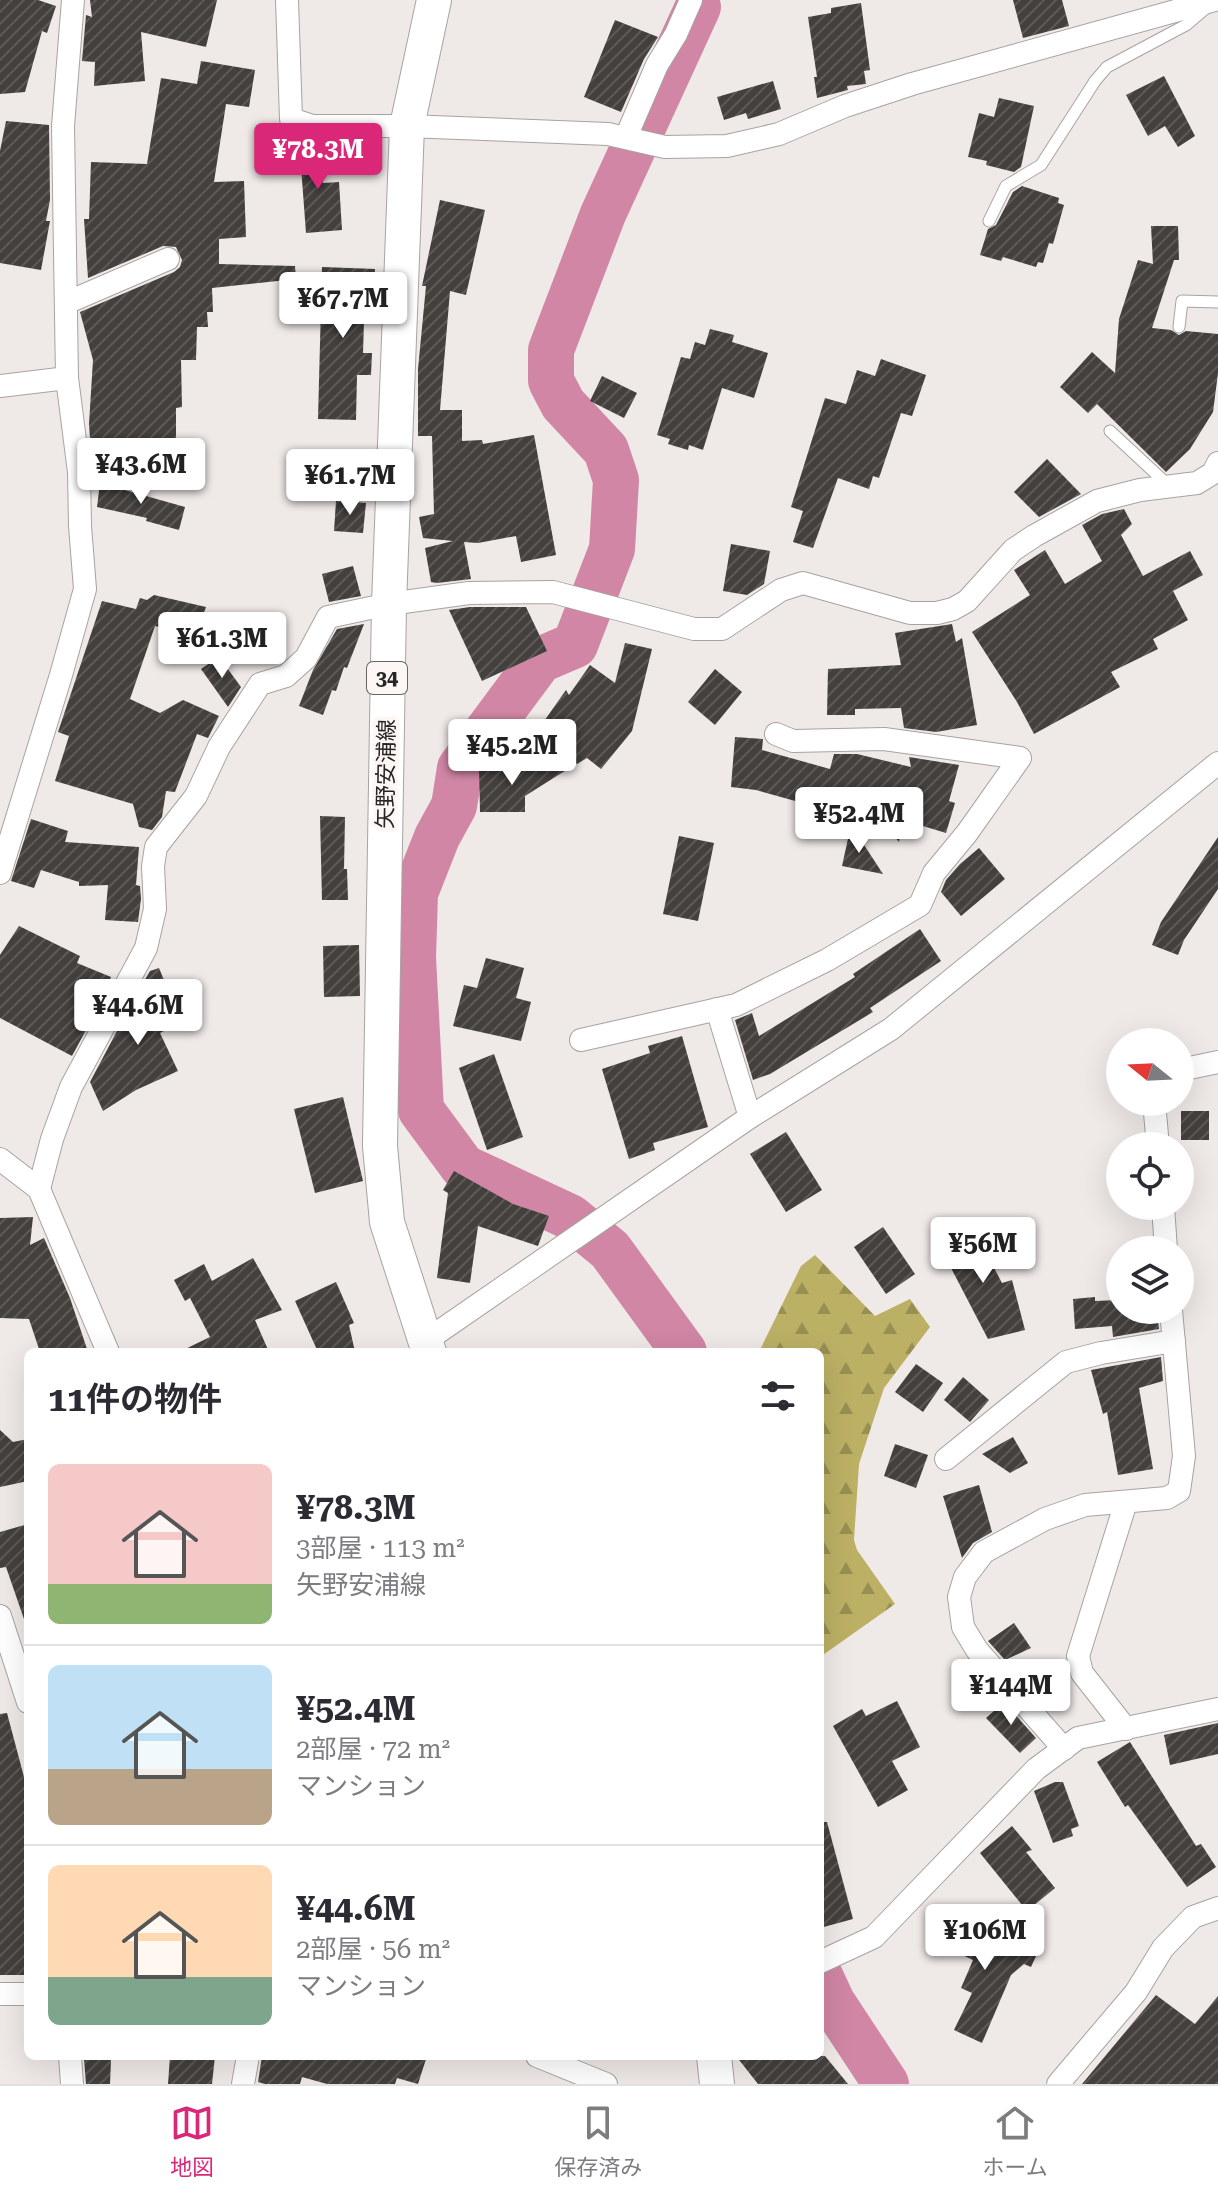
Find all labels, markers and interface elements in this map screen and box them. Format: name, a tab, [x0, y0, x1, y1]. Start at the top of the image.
pin: ¥78.3M	[253, 123, 383, 191]
text: ¥78.3M	[272, 134, 364, 164]
pin: ¥67.7M	[278, 272, 408, 340]
text: ¥67.7M	[297, 283, 389, 313]
pin: ¥43.6M	[76, 438, 206, 506]
text: ¥43.6M	[95, 449, 187, 479]
pin: ¥61.7M	[285, 449, 415, 517]
text: ¥61.7M	[304, 460, 396, 490]
pin: ¥61.3M	[157, 612, 287, 680]
text: ¥61.3M	[176, 623, 268, 653]
road number: 34	[367, 662, 407, 694]
street label: 矢野安浦線	[373, 719, 399, 829]
pin: ¥45.2M	[447, 719, 577, 787]
text: ¥45.2M	[466, 730, 558, 760]
pin: ¥52.4M	[794, 787, 924, 855]
text: ¥52.4M	[813, 798, 905, 828]
pin: ¥44.6M	[73, 979, 203, 1047]
text: ¥44.6M	[92, 990, 184, 1020]
north arrow	[1106, 1028, 1194, 1116]
map controls	[1106, 1028, 1194, 1324]
button: locate	[1106, 1132, 1194, 1220]
pin: ¥56M	[936, 1217, 1030, 1285]
text: ¥56M	[949, 1228, 1017, 1258]
button: layers	[1106, 1236, 1194, 1324]
icon: filters	[756, 1374, 800, 1418]
text: 11件の物件	[48, 1379, 222, 1419]
text: ¥78.3M	[296, 1487, 416, 1527]
icon: home	[112, 1496, 208, 1592]
text: 3部屋 · 113 m²	[296, 1533, 465, 1563]
text: 矢野安浦線	[296, 1570, 426, 1600]
pin: ¥144M	[955, 1659, 1067, 1727]
text: ¥144M	[969, 1670, 1053, 1700]
text: ¥52.4M	[296, 1688, 416, 1728]
icon: home	[112, 1697, 208, 1793]
text: 2部屋 · 72 m²	[296, 1734, 450, 1764]
text: マンション	[296, 1771, 426, 1801]
text: ¥44.6M	[296, 1888, 416, 1928]
icon: home	[112, 1897, 208, 1993]
pin: ¥106M	[929, 1904, 1041, 1972]
text: ¥106M	[943, 1915, 1027, 1945]
text: 2部屋 · 56 m²	[296, 1934, 450, 1964]
text: マンション	[296, 1971, 426, 2001]
tab: 地図	[170, 2101, 214, 2181]
tab: 保存済み	[554, 2101, 642, 2181]
tab: ホーム	[983, 2101, 1048, 2181]

